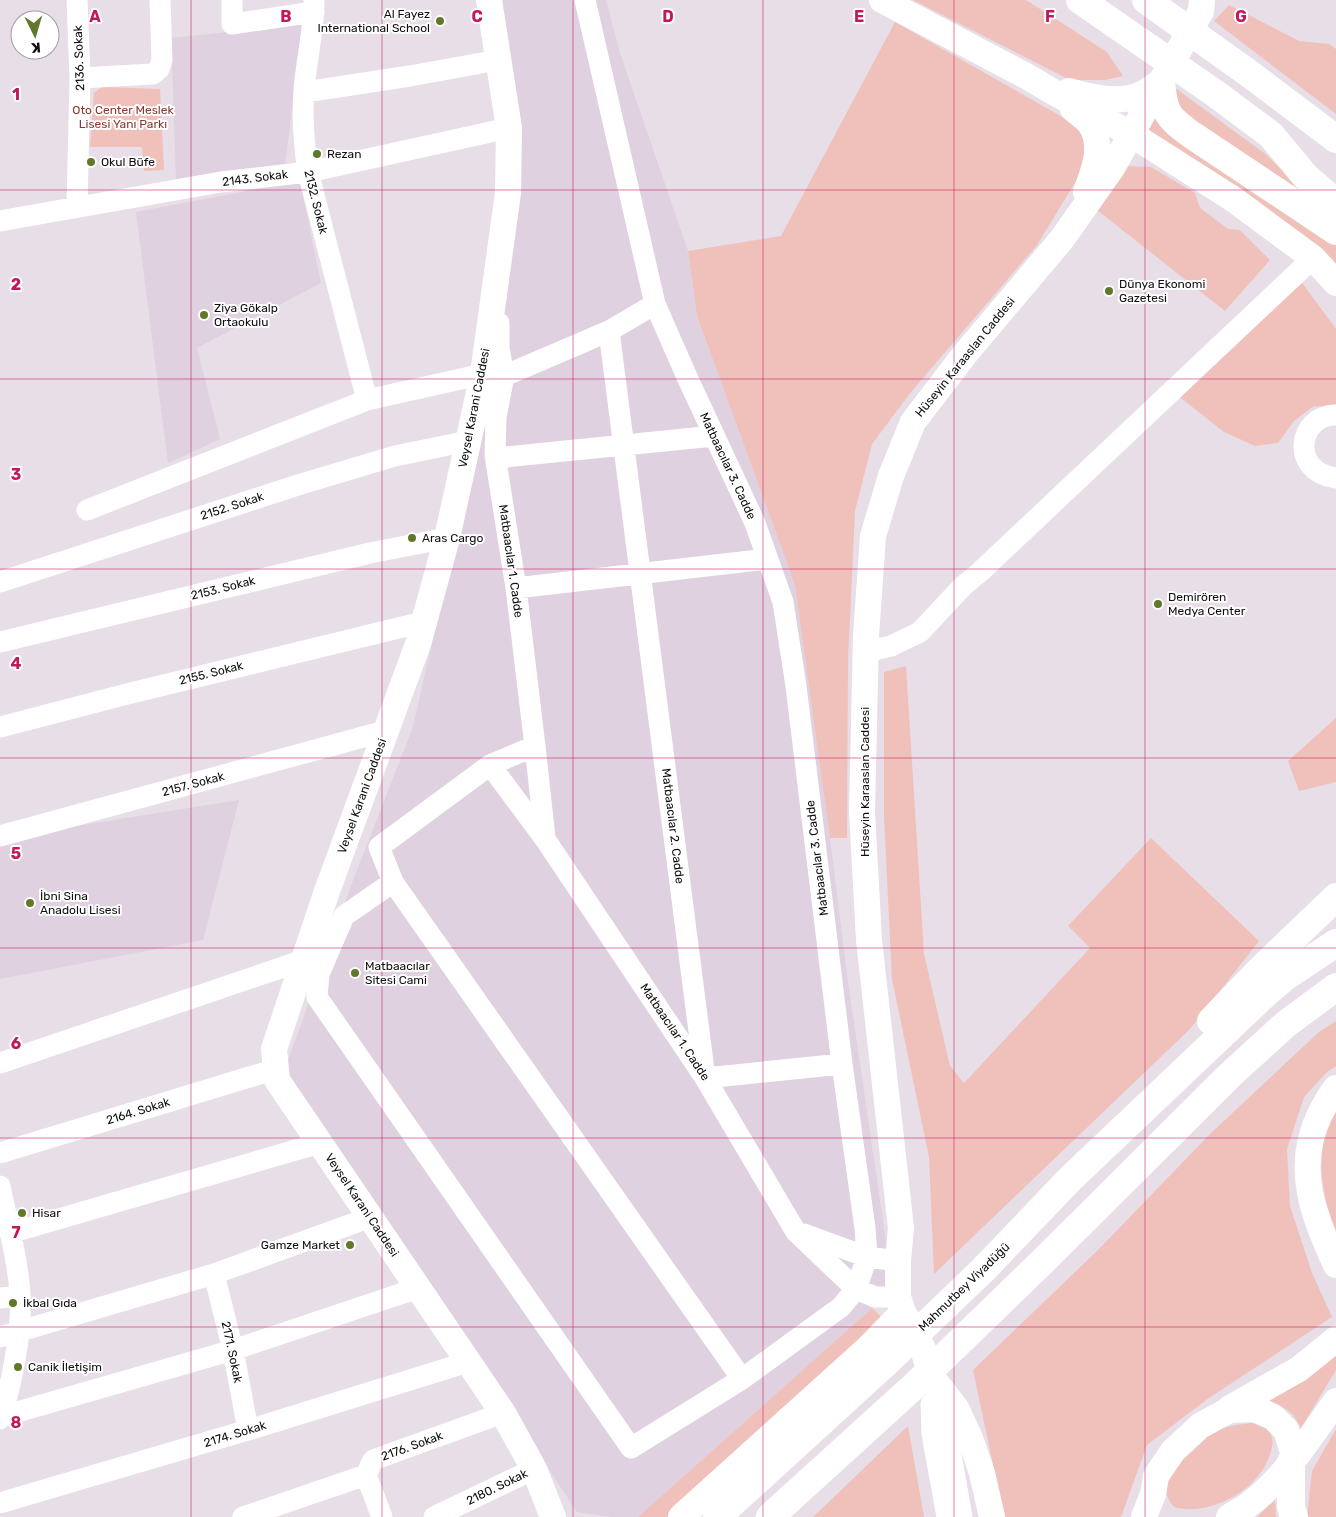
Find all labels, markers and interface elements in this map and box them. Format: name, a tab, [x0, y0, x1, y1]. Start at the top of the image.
text: A	[89, 7, 101, 26]
text: B	[280, 7, 292, 26]
place label: Al Fayez International School	[317, 7, 430, 35]
text: C	[471, 7, 483, 26]
text: D	[662, 7, 674, 26]
text: E	[854, 7, 864, 26]
text: F	[1045, 7, 1055, 26]
text: G	[1235, 7, 1247, 26]
north arrow	[10, 10, 60, 60]
marker: Al Fayez International School	[434, 15, 446, 27]
street label: 2136. Sokak	[71, 24, 87, 91]
text: K	[30, 39, 41, 56]
text: 1	[12, 85, 20, 104]
park label: Oto Center Meslek Lisesi Yanı Parkı	[72, 103, 174, 131]
place label: Rezan	[327, 147, 362, 161]
marker: Rezan	[311, 148, 323, 160]
place label: Okul Büfe	[101, 155, 155, 169]
marker: Okul Büfe	[85, 156, 97, 168]
street label: 2143. Sokak	[221, 167, 289, 189]
street label: 2132. Sokak	[301, 168, 331, 236]
text: 2	[11, 275, 21, 294]
place label: Dünya Ekonomi Gazetesi	[1119, 277, 1205, 305]
marker: Dünya Ekonomi Gazetesi	[1103, 285, 1115, 297]
street label: Hüseyin Karaaslan Caddesi	[912, 294, 1018, 420]
place label: Ziya Gökalp Ortaokulu	[214, 301, 278, 329]
marker: Ziya Gökalp Ortaokulu	[198, 309, 210, 321]
street label: Veysel Karani Caddesi	[456, 347, 492, 469]
street label: Matbaacılar 3. Cadde	[697, 410, 759, 522]
text: 3	[11, 465, 21, 484]
street label: 2152. Sokak	[199, 489, 266, 523]
street label: Matbaacılar 1. Cadde	[496, 503, 526, 619]
place label: Aras Cargo	[422, 531, 483, 545]
marker: Aras Cargo	[406, 532, 418, 544]
street label: 2153. Sokak	[189, 573, 257, 603]
place label: Demirören Medya Center	[1168, 590, 1246, 618]
marker: Demirören Medya Center	[1152, 598, 1164, 610]
text: 4	[11, 654, 22, 673]
street label: 2155. Sokak	[178, 658, 245, 688]
street label: Hüseyin Karaaslan Caddesi	[858, 707, 872, 857]
street label: Veysel Karani Caddesi	[335, 736, 389, 855]
street label: Matbaacılar 2. Cadde	[659, 768, 687, 885]
street label: 2157. Sokak	[160, 769, 226, 799]
street label: Matbaacılar 3. Cadde	[803, 799, 831, 917]
text: 5	[11, 844, 21, 863]
place label: İbni Sina Anadolu Lisesi	[40, 889, 121, 917]
marker: İbni Sina Anadolu Lisesi	[24, 897, 36, 909]
place label: Matbaacılar Sitesi Cami	[365, 959, 430, 987]
marker: Matbaacılar Sitesi Cami	[349, 967, 361, 979]
street label: Matbaacılar 1. Cadde	[637, 981, 713, 1083]
text: 6	[11, 1034, 21, 1053]
street label: 2164. Sokak	[104, 1094, 172, 1127]
street label: Veysel Karani Caddesi	[322, 1151, 402, 1259]
place label: Hisar	[32, 1206, 61, 1220]
marker: Hisar	[16, 1207, 28, 1219]
text: 7	[11, 1223, 21, 1242]
place label: Gamze Market	[261, 1238, 340, 1252]
marker: Gamze Market	[344, 1239, 356, 1251]
street label: Mahmutbey Viyadüğü	[916, 1240, 1012, 1334]
place label: İkbal Gıda	[23, 1296, 77, 1310]
marker: İkbal Gıda	[7, 1297, 19, 1309]
street label: 2171. Sokak	[219, 1320, 246, 1385]
place label: Canik İletişim	[28, 1360, 102, 1374]
marker: Canik İletişim	[12, 1361, 24, 1373]
text: 8	[11, 1413, 22, 1432]
street label: 2174. Sokak	[202, 1418, 269, 1450]
street label: 2176. Sokak	[379, 1428, 445, 1464]
street label: 2180. Sokak	[464, 1466, 531, 1508]

